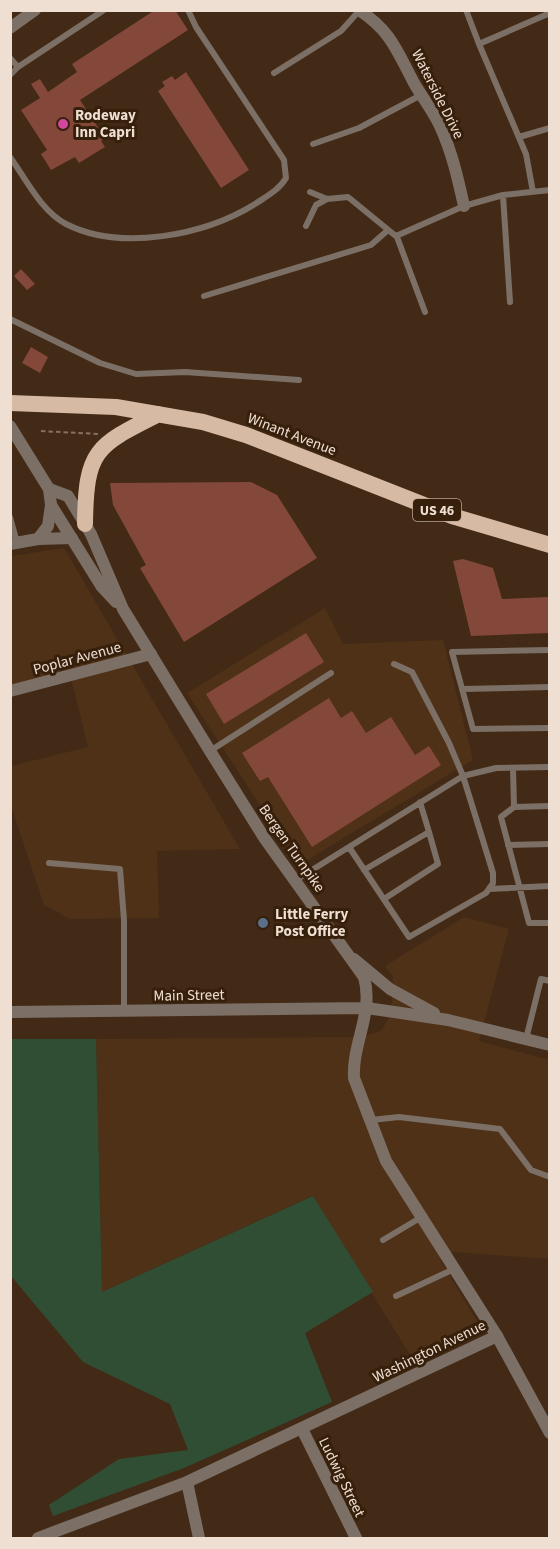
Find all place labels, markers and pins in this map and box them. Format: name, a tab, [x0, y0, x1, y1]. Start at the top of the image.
place label: Rodeway Inn Capri	[75, 105, 136, 143]
marker: Rodeway Inn Capri	[56, 117, 70, 131]
place label: Little Ferry Post Office	[275, 904, 349, 942]
marker: Little Ferry Post Office	[256, 916, 270, 930]

